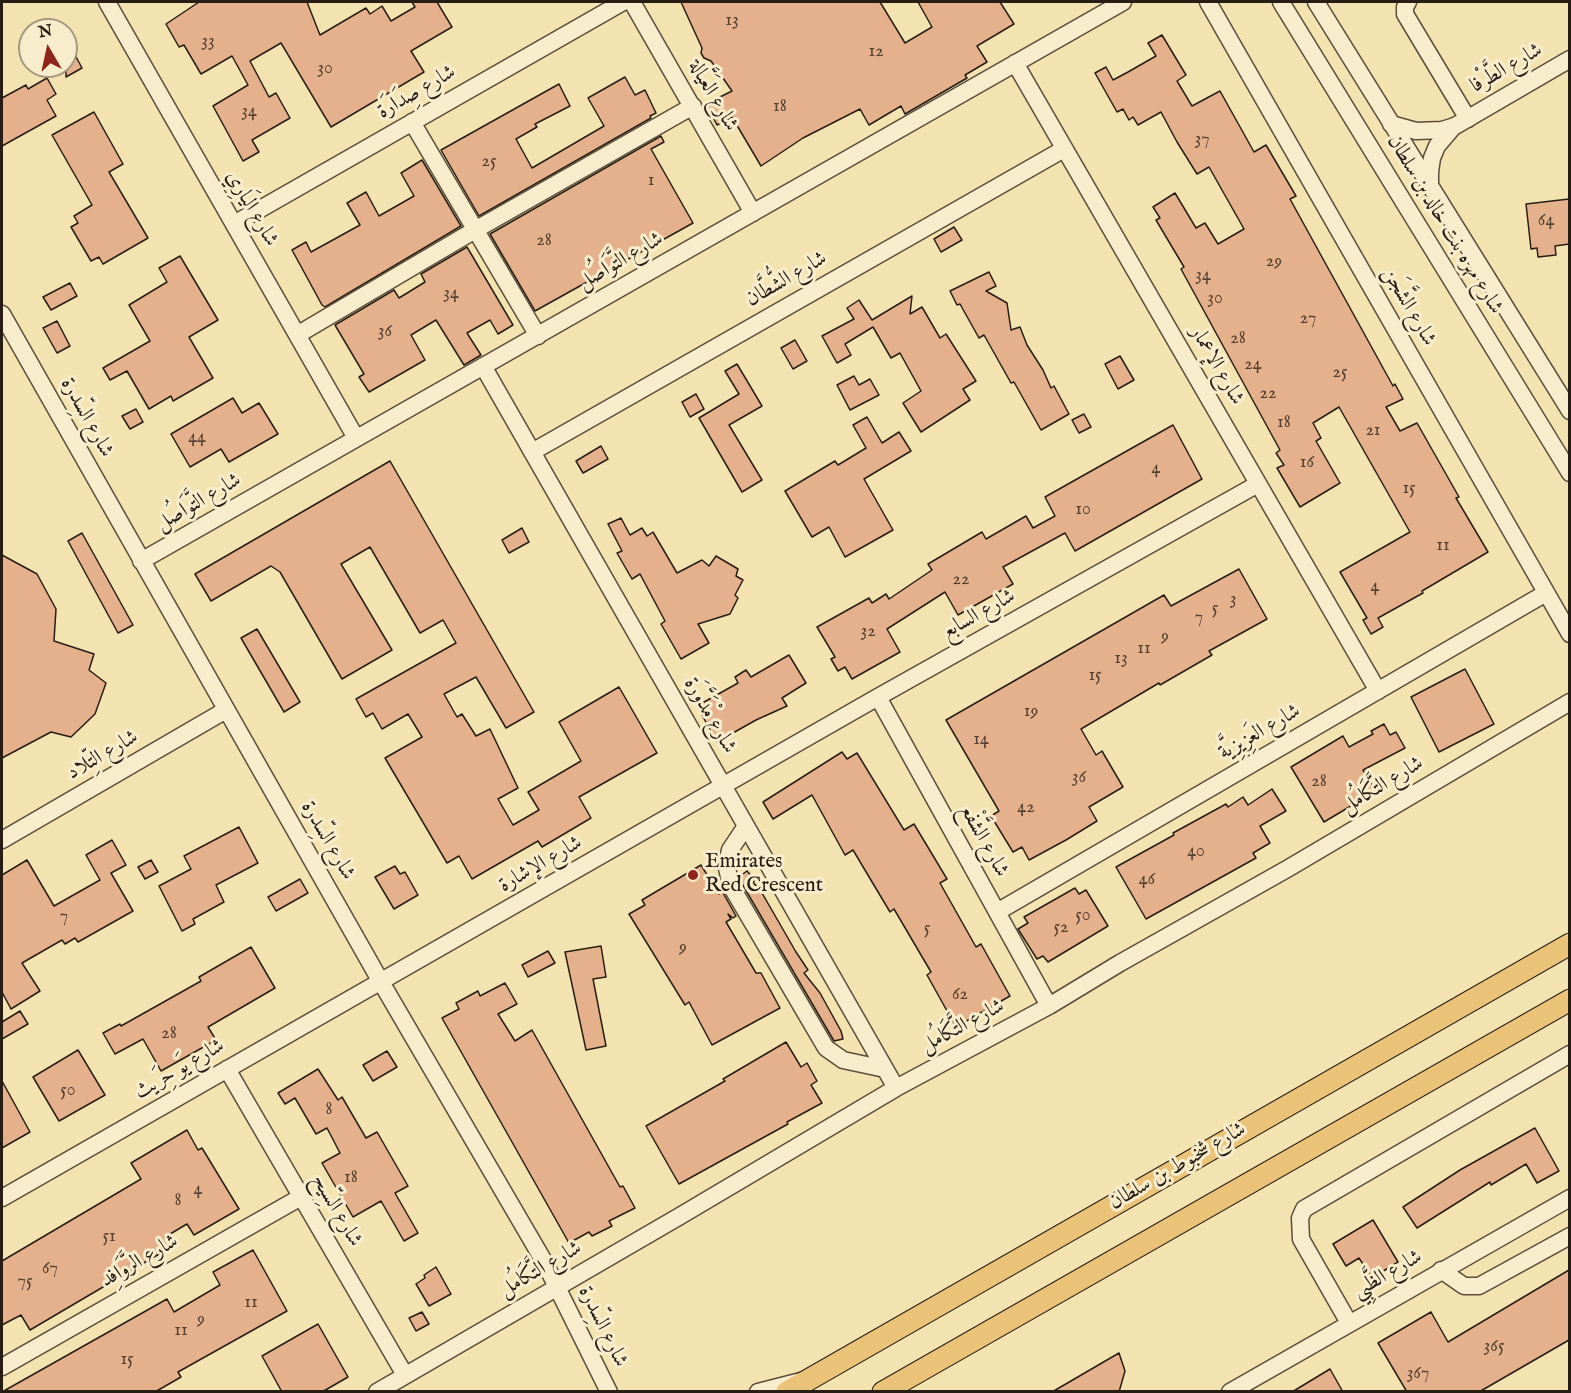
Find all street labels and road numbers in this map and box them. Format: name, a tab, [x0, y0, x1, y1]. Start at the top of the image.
street label: شارع الطَّرْفا	[1466, 38, 1548, 100]
street label: شارع العَيَّالة	[682, 56, 742, 136]
street label: شارع صِدَارَة	[373, 61, 461, 125]
street label: شارع مهره بنت خالد بن سلطان	[1380, 131, 1508, 319]
street label: شارع اليَارِي	[219, 166, 283, 252]
street label: شارع التَّوَاصُل	[574, 227, 668, 297]
street label: شارع الشُّطَّان	[742, 247, 832, 313]
street label: شارع الشَّجَن	[1375, 263, 1441, 351]
street label: شارع الإعمار	[1183, 322, 1249, 410]
street label: شارع السِّدرة	[54, 374, 118, 462]
street label: شارع التَّوَاصُل	[152, 468, 246, 538]
street label: شارع السابع	[938, 585, 1020, 645]
street label: شارع مْدَوَّرَة	[677, 673, 741, 759]
street label: شارع العَزِيزِيَّة	[1215, 699, 1305, 767]
street label: شارع التِّلاد	[63, 725, 143, 787]
street label: شارع التَّكَامُل	[1337, 752, 1429, 820]
street label: شارع السِّدرة	[294, 797, 360, 885]
street label: شارع الشَّفْع	[953, 800, 1013, 882]
street label: شارع الإشارة	[495, 831, 587, 899]
street label: شارع التَّكَامُل	[917, 994, 1009, 1060]
street label: شارع يَو حِرَيث	[131, 1034, 229, 1106]
street label: شارع شخبوط بن سلطان	[1105, 1118, 1251, 1216]
street label: شارع السِّيح	[305, 1170, 367, 1252]
street label: شارع الرَّوَافِد	[97, 1230, 183, 1294]
street label: شارع التَّكَامُل	[495, 1236, 587, 1304]
street label: شارع الظَّبِي	[1349, 1245, 1427, 1305]
street label: شارع السِّدرة	[572, 1282, 632, 1372]

